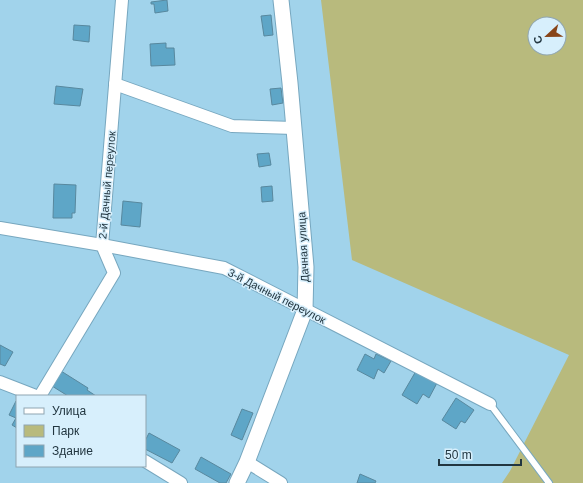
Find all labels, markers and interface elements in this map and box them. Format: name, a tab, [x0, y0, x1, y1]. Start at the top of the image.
north arrow	[527, 16, 567, 56]
text: С	[531, 34, 545, 46]
street label: 2-й Дачный переулок	[96, 130, 118, 239]
street label: Дачная улица	[295, 211, 311, 283]
street label: 3-й Дачный переулок	[226, 266, 328, 326]
legend	[16, 395, 146, 467]
text: Улица	[52, 404, 86, 418]
text: Парк	[52, 424, 80, 438]
scale bar	[439, 441, 521, 467]
text: Здание	[52, 444, 93, 458]
text: 50 m	[445, 448, 472, 462]

